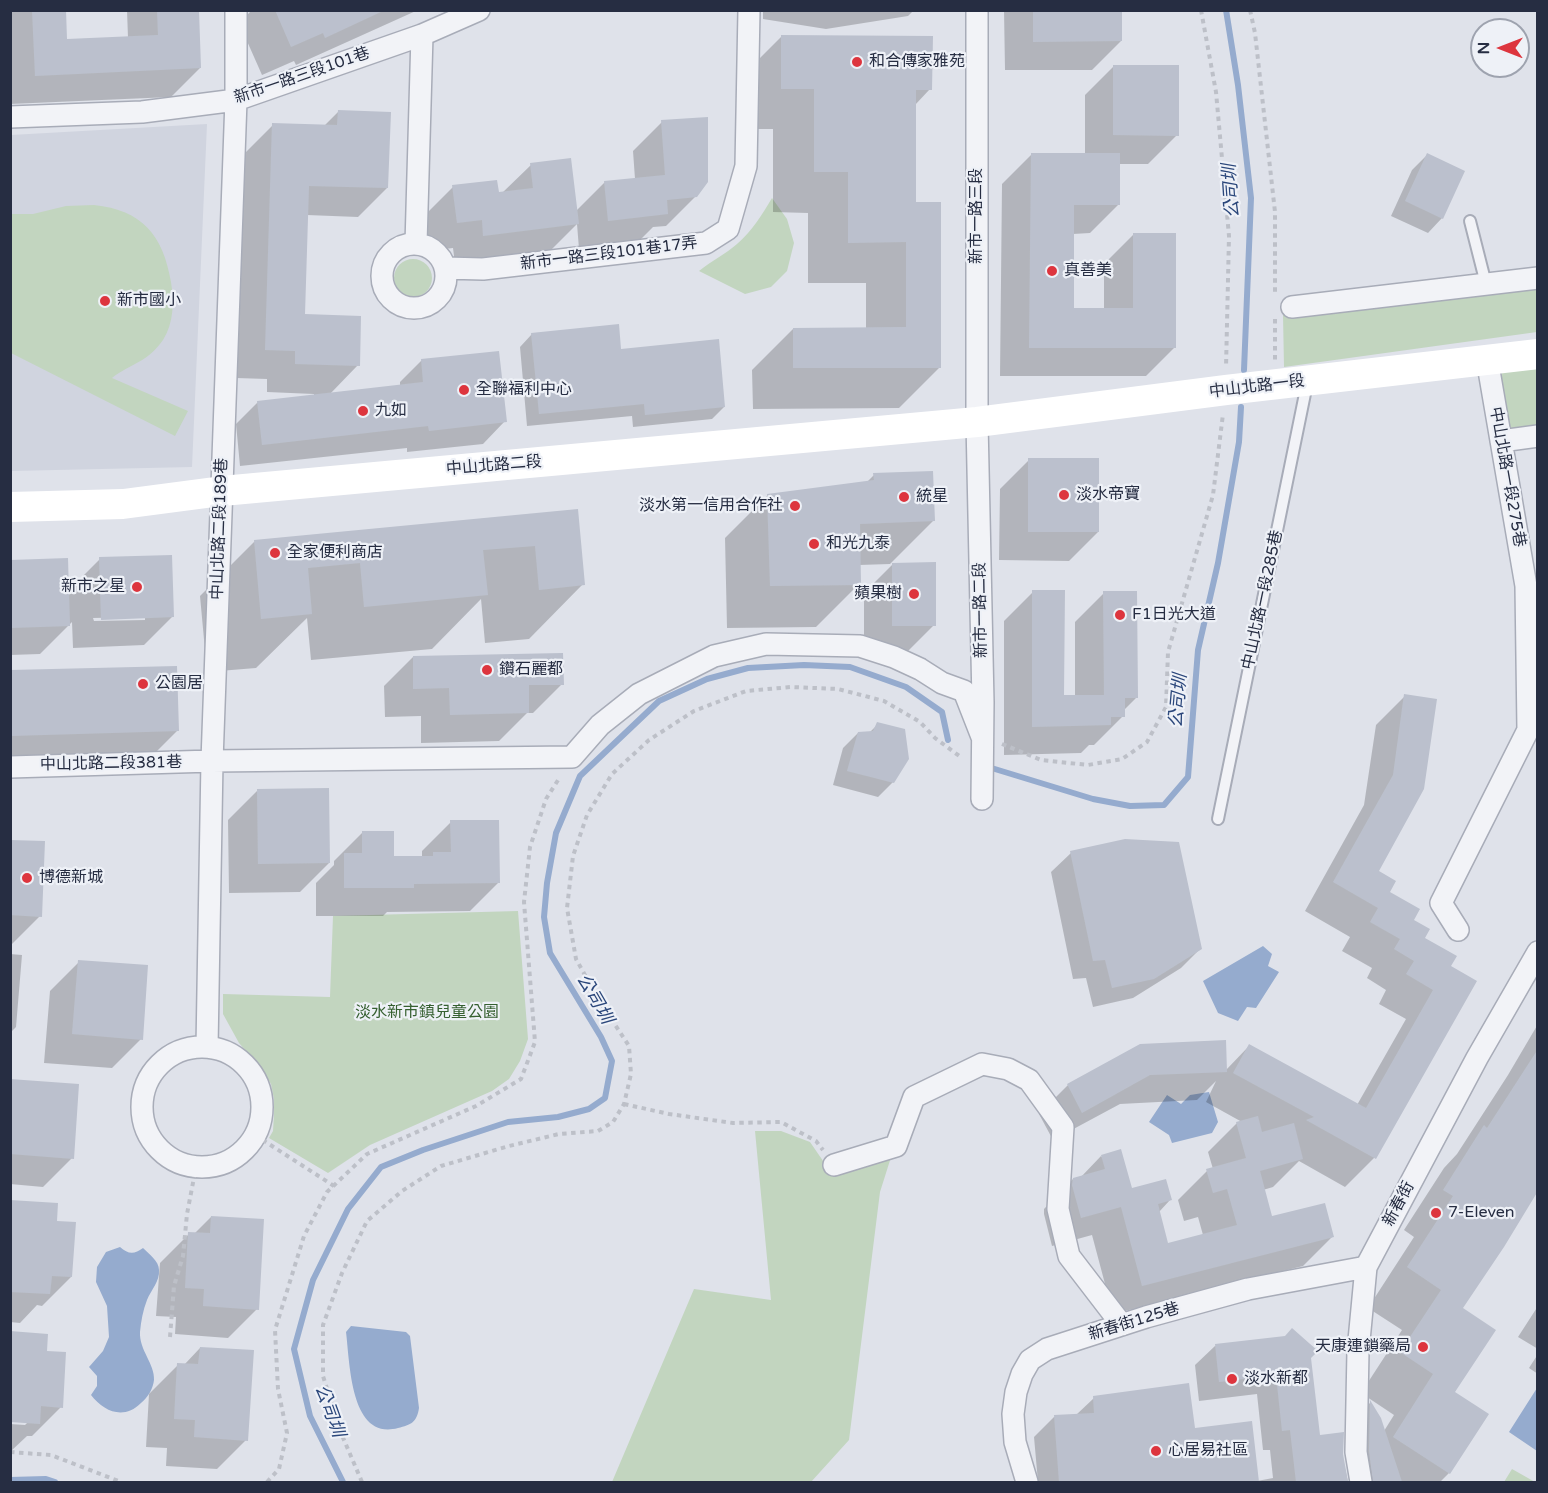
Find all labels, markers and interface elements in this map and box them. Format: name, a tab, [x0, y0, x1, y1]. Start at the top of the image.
north arrow	[1470, 18, 1530, 78]
text: N	[1474, 42, 1494, 54]
street label: 新市一路三段101巷	[232, 44, 372, 108]
place label: 和合傳家雅苑	[869, 52, 965, 72]
marker: 和合傳家雅苑	[850, 55, 864, 69]
water label: 公司圳	[1219, 163, 1245, 219]
street label: 新市一路三段	[967, 168, 987, 264]
street label: 新市一路三段101巷17弄	[519, 234, 699, 274]
place label: 真善美	[1064, 261, 1112, 281]
marker: 真善美	[1045, 264, 1059, 278]
place label: 新市國小	[117, 291, 181, 311]
marker: 新市國小	[98, 294, 112, 308]
street label: 中山北路一段	[1208, 372, 1306, 402]
place label: 全聯福利中心	[476, 380, 572, 400]
marker: 全聯福利中心	[457, 383, 471, 397]
place label: 九如	[375, 401, 407, 421]
marker: 九如	[356, 404, 370, 418]
street label: 中山北路一段275巷	[1485, 405, 1529, 549]
street label: 中山北路二段	[445, 452, 543, 480]
street label: 中山北路二段189巷	[208, 458, 232, 600]
place label: 淡水帝寶	[1076, 485, 1140, 505]
place label: 統星	[916, 487, 948, 507]
marker: 淡水帝寶	[1057, 488, 1071, 502]
marker: 統星	[897, 490, 911, 504]
place label: 淡水第一信用合作社	[639, 496, 783, 516]
marker: 淡水第一信用合作社	[788, 499, 802, 513]
street label: 中山北路一段285巷	[1239, 528, 1287, 672]
place label: 和光九泰	[826, 534, 890, 554]
marker: 和光九泰	[807, 537, 821, 551]
place label: 全家便利商店	[287, 543, 383, 563]
marker: 全家便利商店	[268, 546, 282, 560]
street label: 新市一路二段	[971, 562, 991, 658]
place label: 新市之星	[61, 577, 125, 597]
marker: 新市之星	[130, 580, 144, 594]
place label: 蘋果樹	[854, 584, 902, 604]
marker: 蘋果樹	[907, 587, 921, 601]
place label: F1日光大道	[1132, 605, 1216, 625]
marker: F1日光大道	[1113, 608, 1127, 622]
place label: 鑽石麗都	[499, 660, 563, 680]
marker: 鑽石麗都	[480, 663, 494, 677]
water label: 公司圳	[1166, 673, 1192, 729]
place label: 公園居	[155, 674, 203, 694]
marker: 公園居	[136, 677, 150, 691]
street label: 中山北路二段381巷	[40, 753, 182, 775]
place label: 博德新城	[39, 868, 103, 888]
marker: 博德新城	[20, 871, 34, 885]
water label: 公司圳	[571, 970, 617, 1028]
park label: 淡水新市鎮兒童公園	[355, 1003, 499, 1023]
street label: 新春街	[1379, 1178, 1419, 1230]
place label: 7-Eleven	[1448, 1203, 1515, 1223]
marker: 7-Eleven	[1429, 1206, 1443, 1220]
street label: 新春街125巷	[1086, 1299, 1182, 1345]
place label: 天康連鎖藥局	[1315, 1337, 1411, 1357]
marker: 天康連鎖藥局	[1416, 1340, 1430, 1354]
place label: 淡水新都	[1244, 1369, 1308, 1389]
marker: 淡水新都	[1225, 1372, 1239, 1386]
water label: 公司圳	[310, 1382, 348, 1440]
place label: 心居易社區	[1168, 1441, 1248, 1461]
marker: 心居易社區	[1149, 1444, 1163, 1458]

